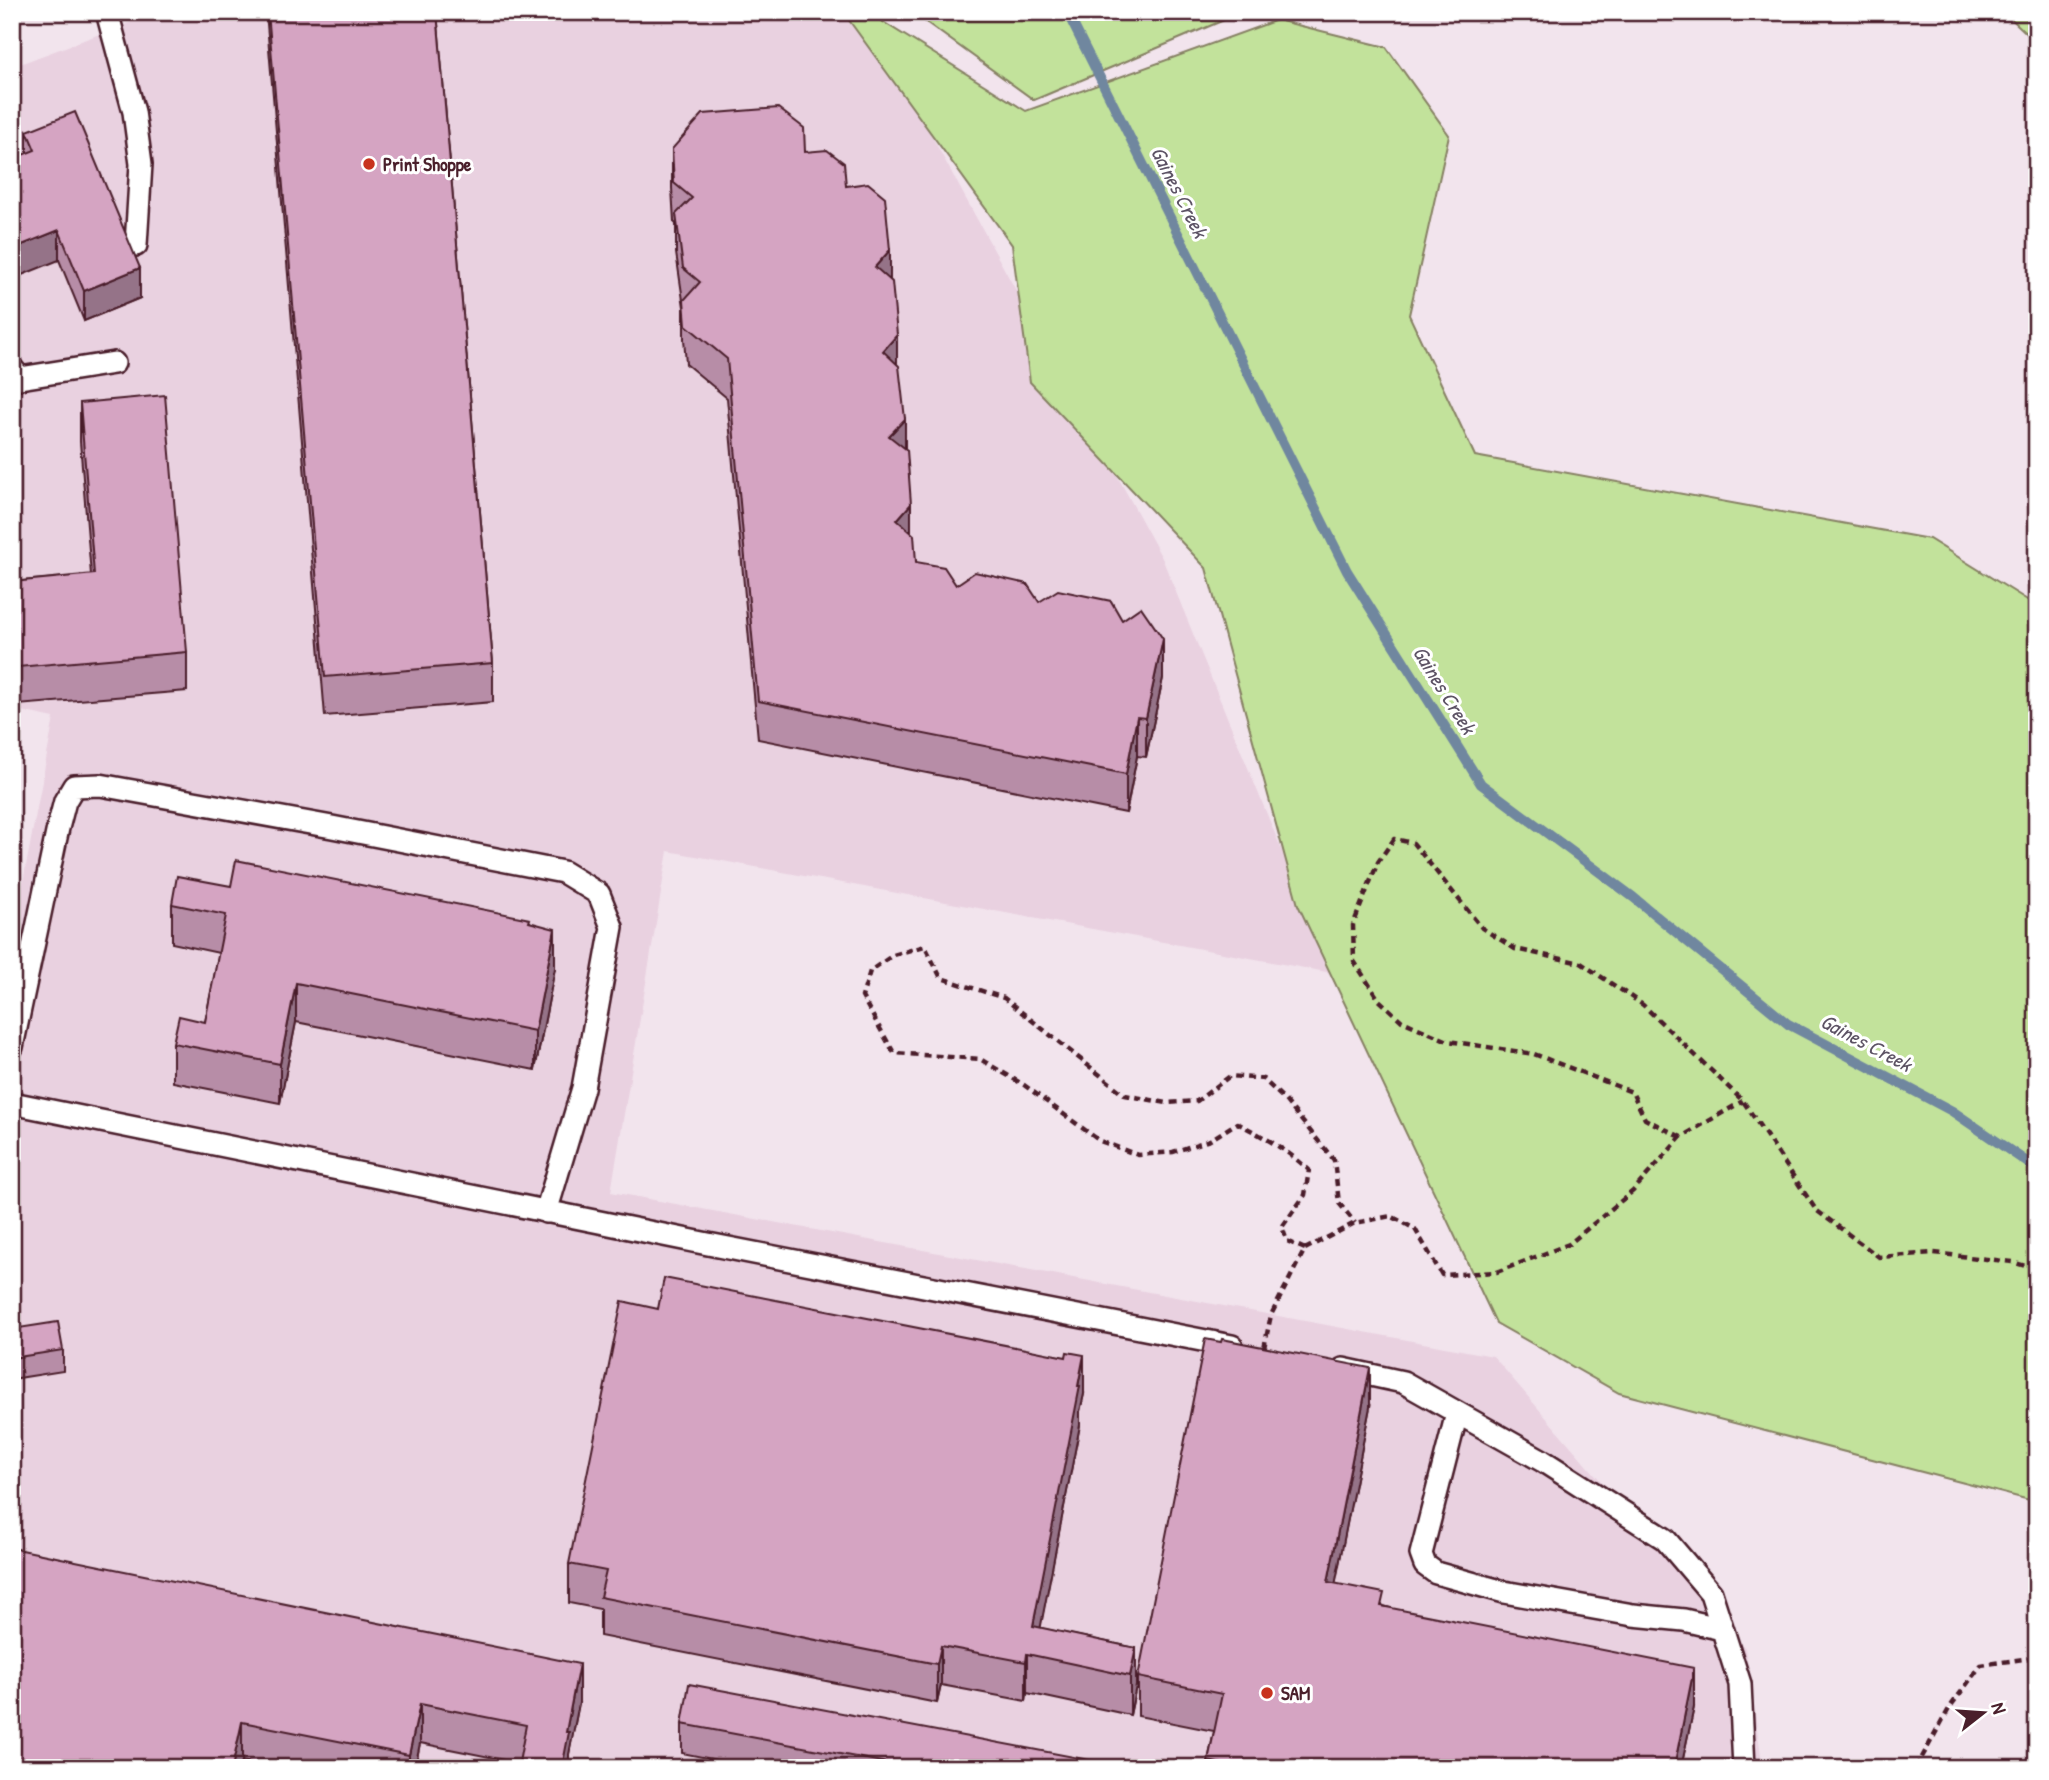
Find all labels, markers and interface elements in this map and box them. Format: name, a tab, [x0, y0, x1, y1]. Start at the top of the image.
water label: Gaines Creek	[1144, 141, 1216, 244]
place label: Print Shoppe	[383, 151, 472, 178]
marker: Print Shoppe	[361, 156, 377, 172]
water label: Gaines Creek	[1406, 640, 1484, 741]
water label: Gaines Creek	[1816, 1007, 1919, 1080]
north arrow	[1948, 1678, 2018, 1748]
place label: SAM	[1281, 1680, 1310, 1706]
marker: SAM	[1259, 1685, 1275, 1701]
text: N	[1985, 1699, 2013, 1717]

